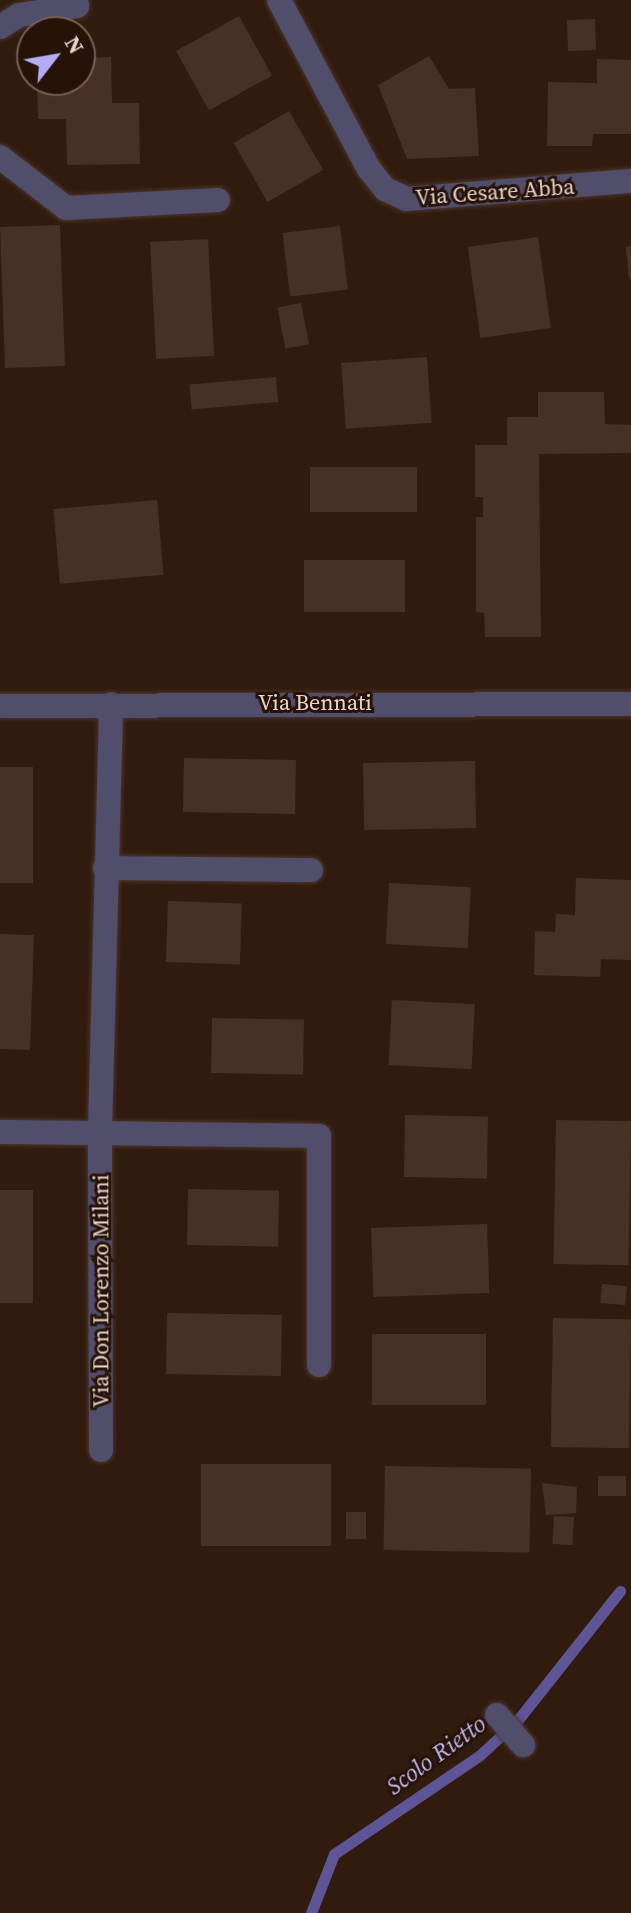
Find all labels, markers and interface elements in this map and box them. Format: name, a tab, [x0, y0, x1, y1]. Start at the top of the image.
north arrow	[16, 16, 96, 96]
text: N	[58, 30, 92, 59]
street label: Via Cesare Abba	[415, 173, 575, 211]
street label: Via Bennati	[258, 690, 372, 716]
street label: Via Don Lorenzo Milani	[88, 1175, 114, 1407]
water label: Scolo Rietto	[381, 1709, 491, 1801]

